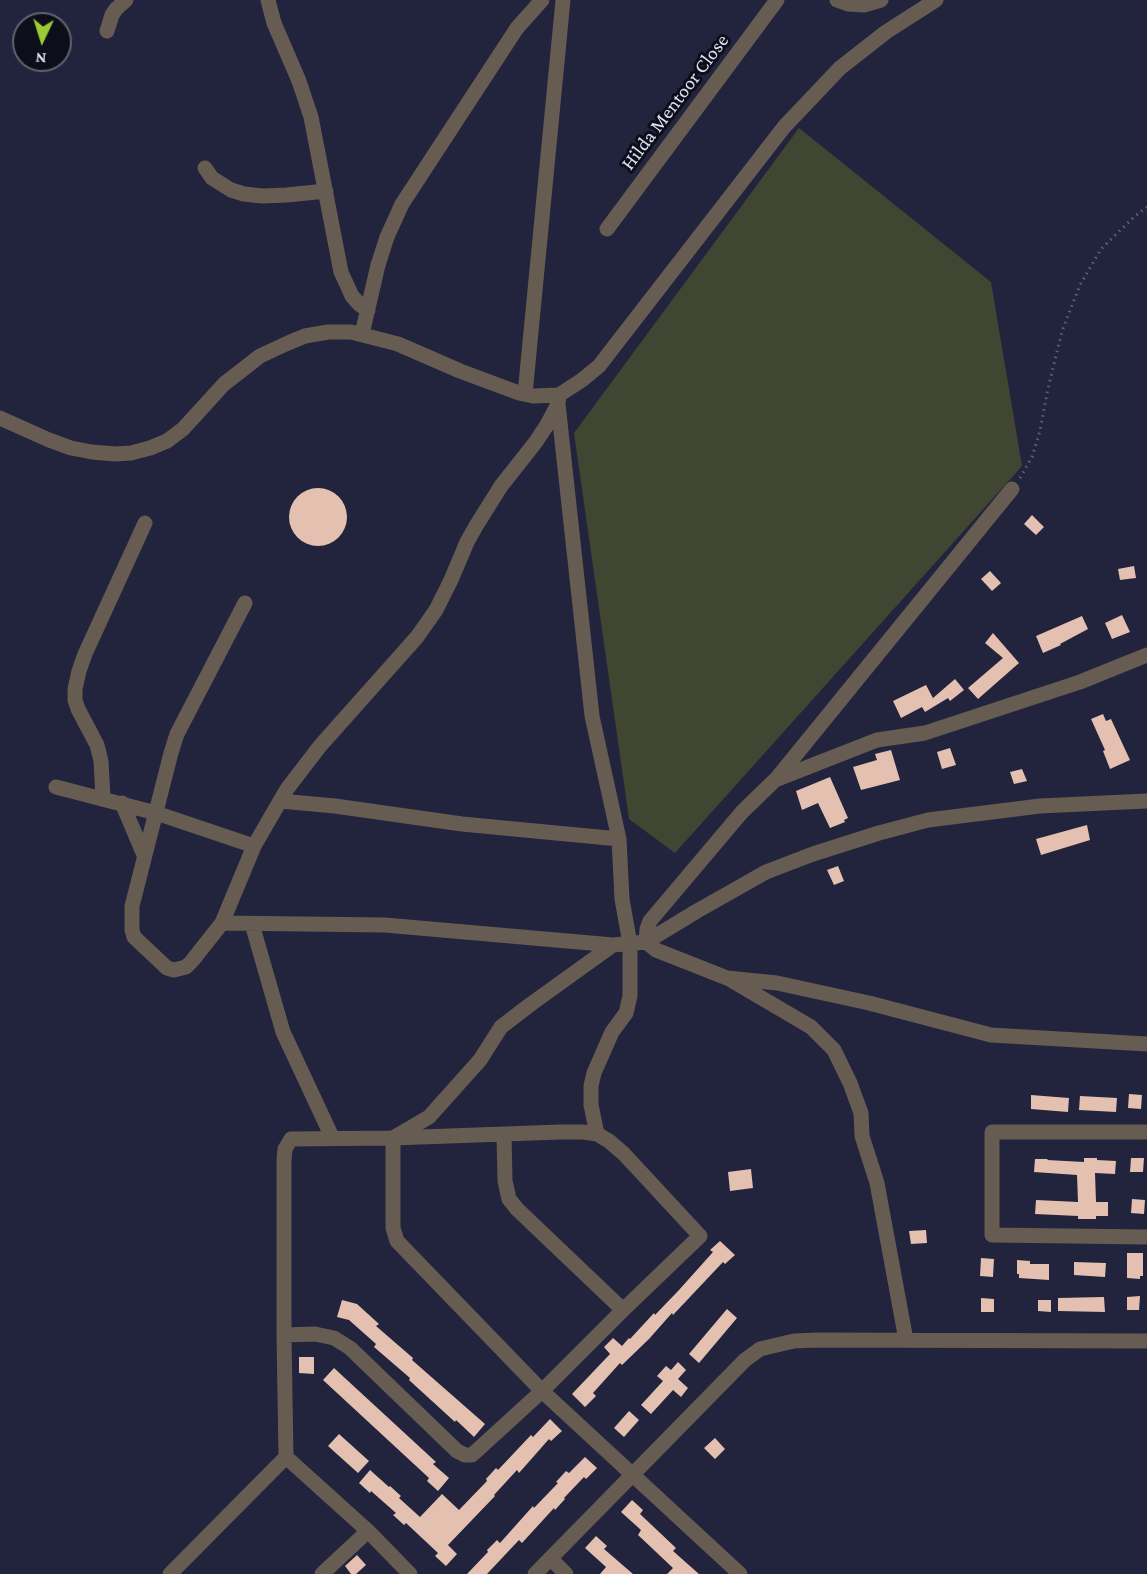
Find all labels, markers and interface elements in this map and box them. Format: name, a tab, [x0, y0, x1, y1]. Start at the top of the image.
north arrow	[12, 12, 72, 72]
street label: Hilda Mentoor Close	[616, 29, 734, 175]
text: N	[35, 50, 47, 67]

